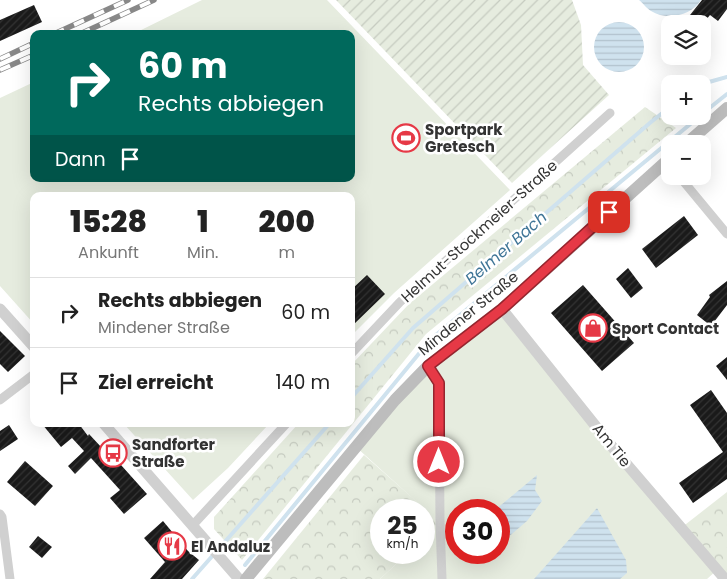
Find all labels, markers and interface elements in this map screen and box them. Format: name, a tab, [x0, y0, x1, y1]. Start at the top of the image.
map controls	[661, 15, 711, 185]
button: layers	[661, 15, 711, 65]
text: 60 m	[138, 41, 228, 90]
icon: right	[55, 50, 120, 115]
button: +	[661, 75, 711, 125]
text: Rechts abbiegen	[138, 88, 324, 119]
place label: Sportpark Gretesch	[425, 119, 503, 157]
sports icon: Sportpark Gretesch	[391, 123, 421, 153]
button: −	[661, 135, 711, 185]
icon: arrive	[116, 145, 144, 173]
text: Dann	[55, 146, 106, 173]
street label: Helmut-Stockmeier-Straße	[396, 155, 562, 307]
pin	[588, 191, 630, 233]
icon: arrive	[595, 198, 623, 226]
text: 15:28	[70, 200, 147, 243]
text: 1	[197, 200, 209, 243]
text: 200	[258, 200, 315, 243]
water label: Belmer Bach	[460, 206, 552, 290]
text: Ankunft	[78, 241, 139, 264]
text: Min.	[187, 241, 218, 264]
text: m	[278, 241, 295, 264]
street label: Mindener Straße	[413, 266, 523, 360]
text: Rechts abbiegen	[98, 287, 262, 314]
icon: right	[55, 299, 83, 327]
text: 60 m	[281, 299, 330, 326]
shop icon: Sport Contact	[578, 313, 608, 343]
text: Mindener Straße	[98, 316, 230, 339]
place label: Sport Contact	[612, 318, 719, 339]
icon: arrive	[55, 369, 83, 397]
text: Ziel erreicht	[98, 369, 214, 396]
text: 140 m	[275, 369, 330, 396]
street label: Am Tie	[588, 419, 636, 471]
place label: Sandforter Straße	[132, 434, 215, 472]
position arrow	[412, 435, 464, 487]
bus stop icon: Sandforter Straße	[98, 438, 128, 468]
speed limit sign: 30	[445, 499, 510, 564]
text: 25	[387, 508, 418, 543]
restaurant icon: El Andaluz	[157, 531, 187, 561]
text: km/h	[387, 535, 418, 552]
place label: El Andaluz	[191, 536, 270, 557]

